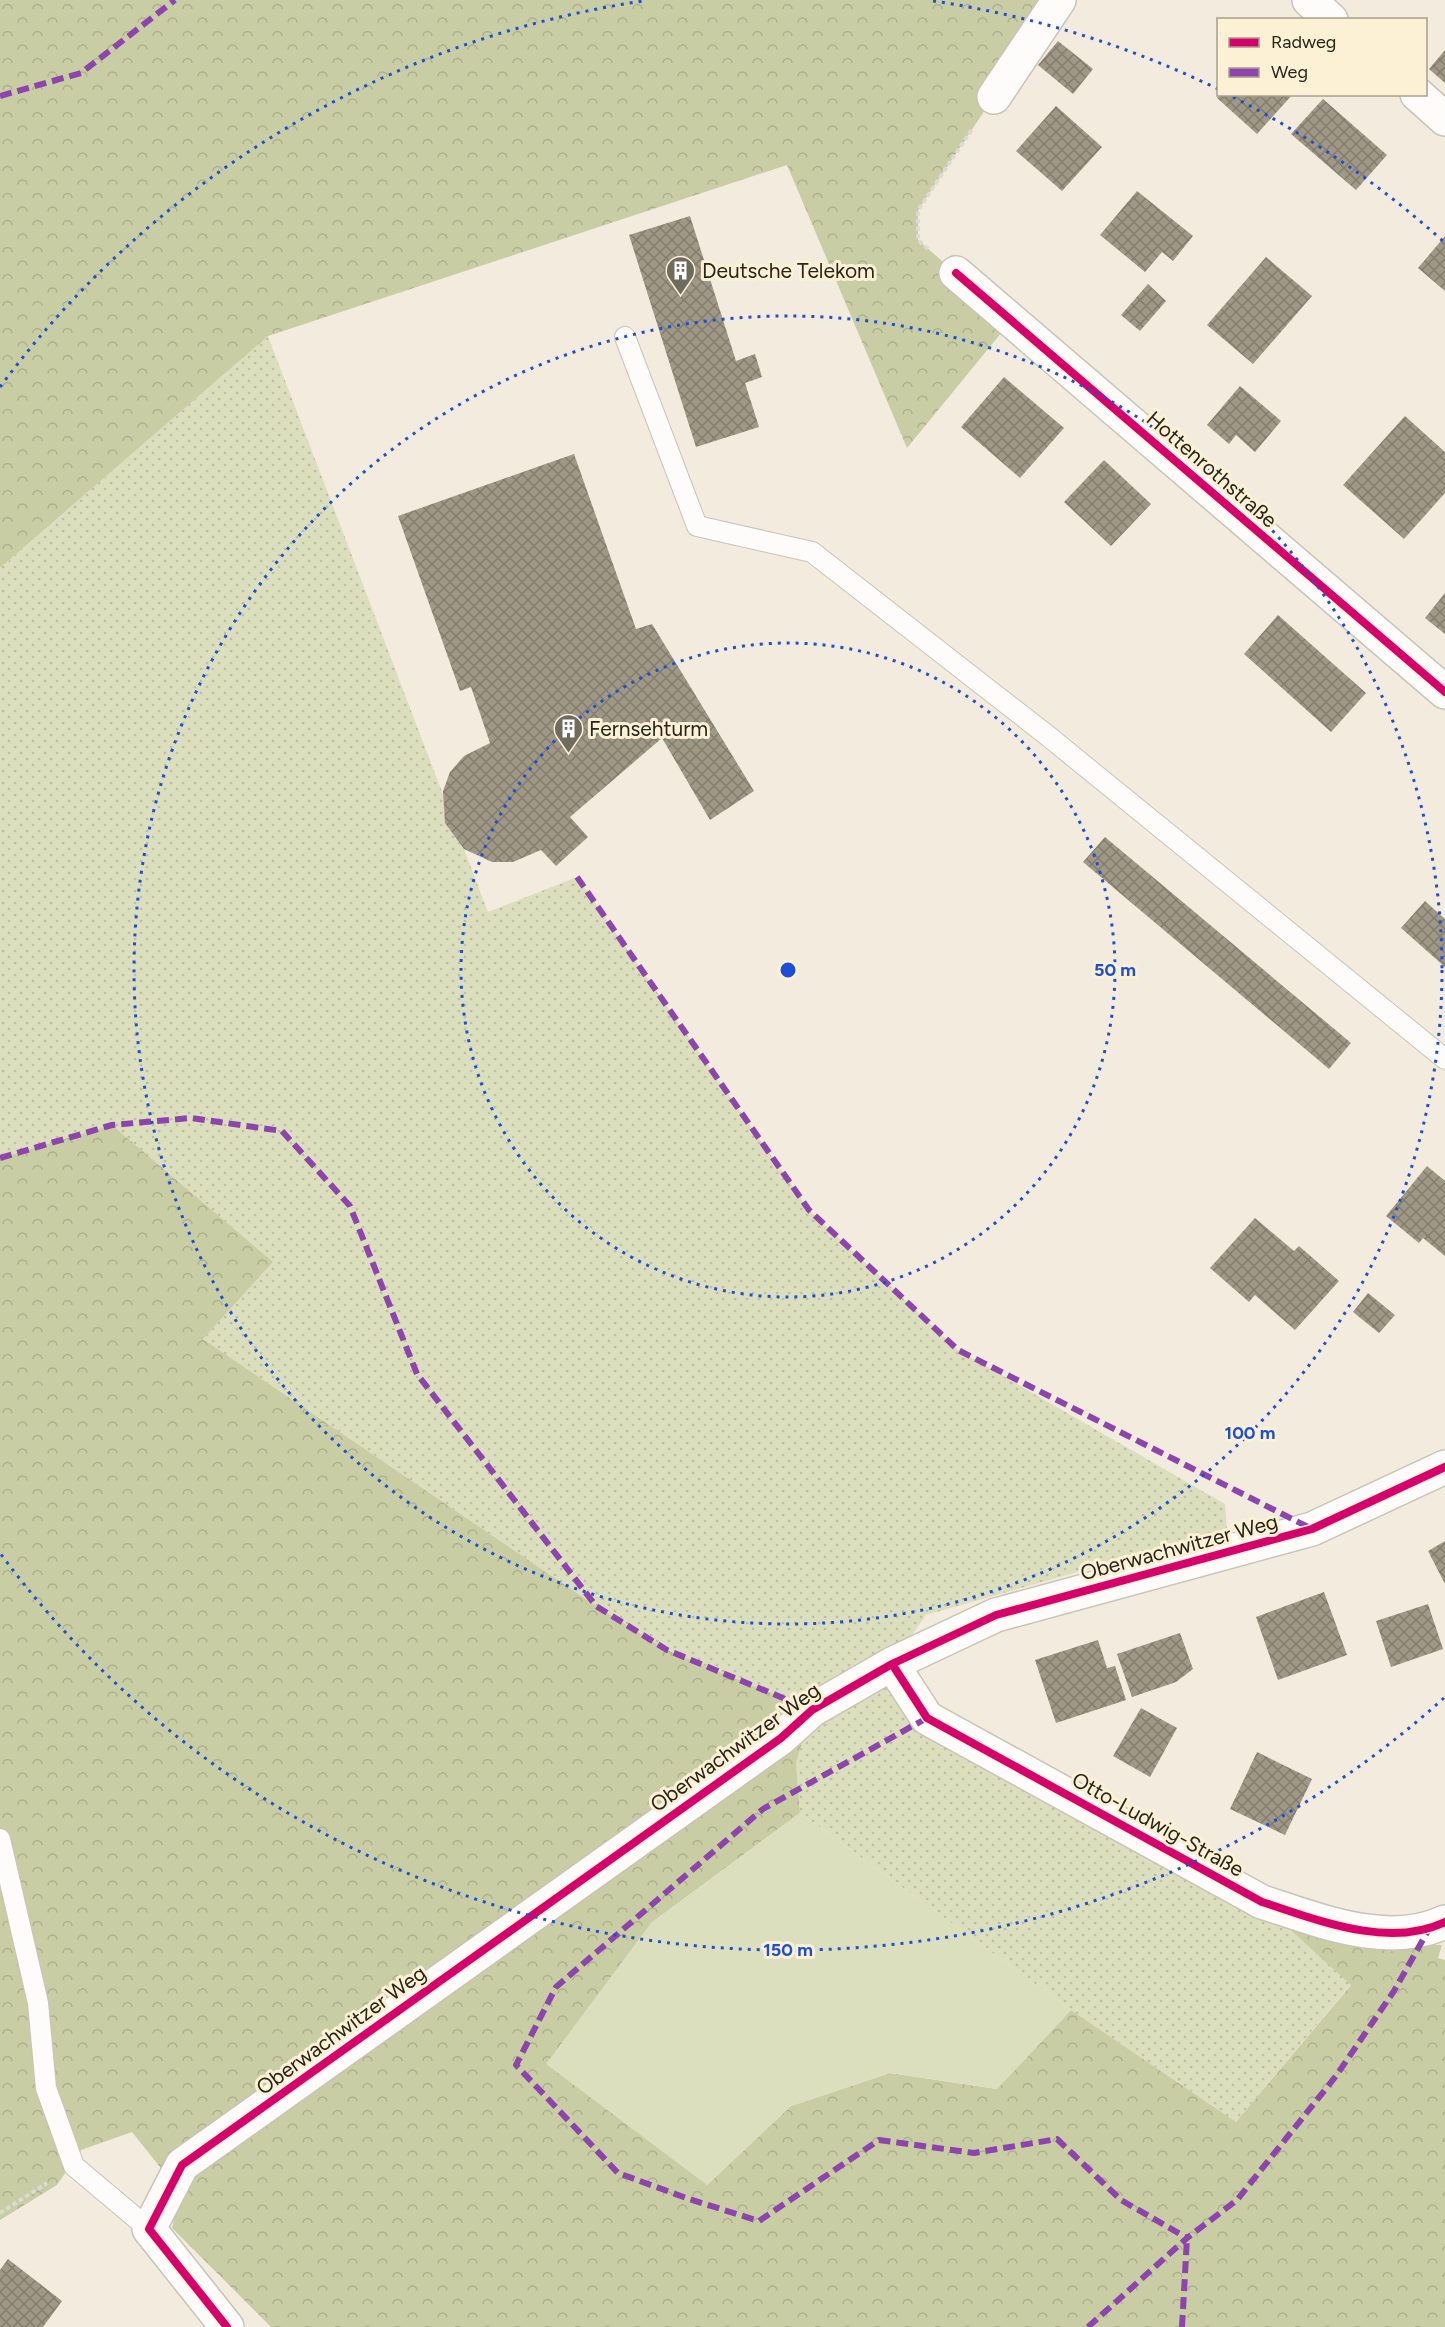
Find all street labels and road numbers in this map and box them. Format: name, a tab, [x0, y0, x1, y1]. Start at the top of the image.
street label: Hottenrothstraße	[1142, 406, 1282, 532]
street label: Oberwachwitzer Weg	[1078, 1509, 1280, 1585]
street label: Oberwachwitzer Weg	[645, 1677, 825, 1817]
street label: Otto-Ludwig-Straße	[1068, 1766, 1248, 1882]
street label: Oberwachwitzer Weg	[251, 1960, 431, 2100]

